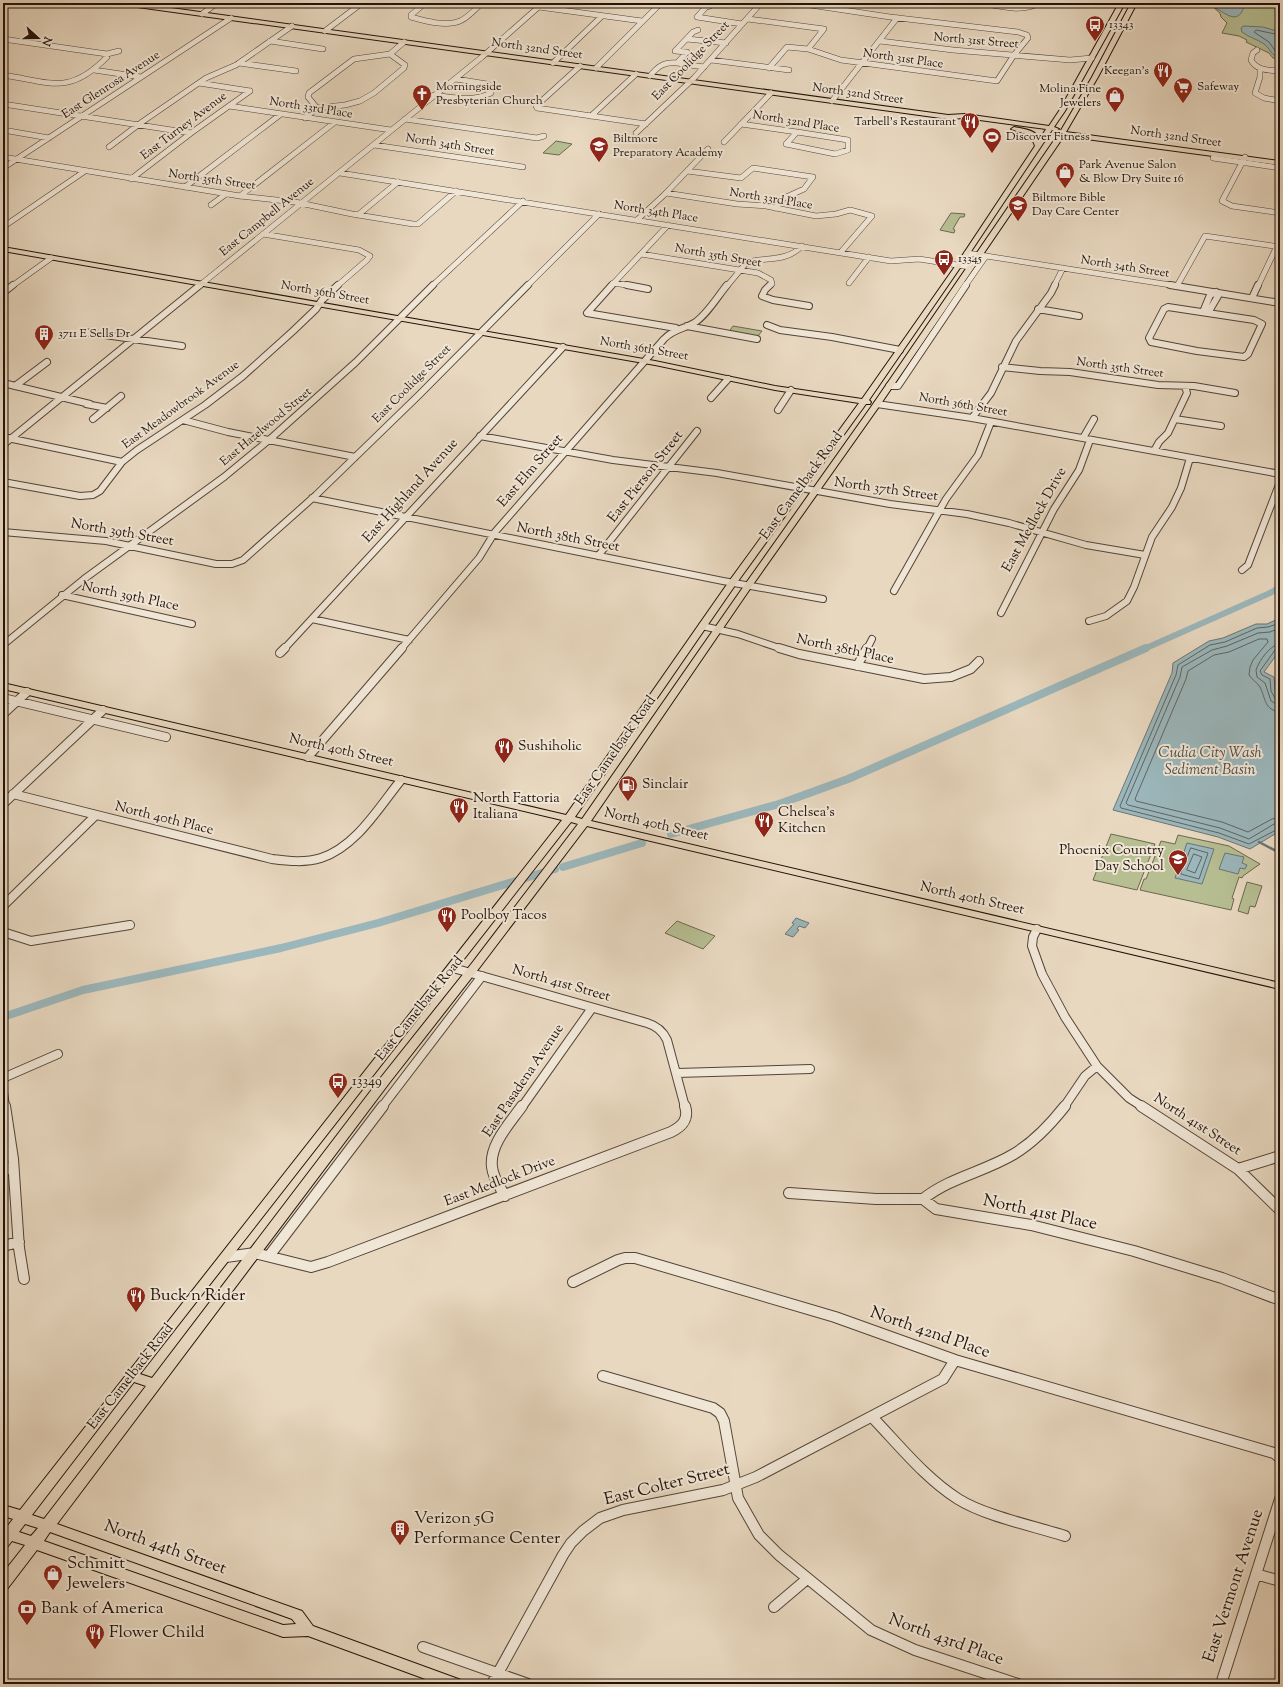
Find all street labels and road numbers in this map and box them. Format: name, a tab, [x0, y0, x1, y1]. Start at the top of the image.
street label: East Coolidge Street	[648, 17, 734, 105]
street label: North 31st Street	[933, 28, 1019, 54]
street label: North 32nd Street	[490, 34, 584, 64]
street label: North 31st Place	[862, 44, 945, 74]
street label: East Glenrosa Avenue	[58, 46, 164, 124]
street label: North 32nd Street	[811, 79, 905, 109]
street label: East Turney Avenue	[137, 87, 231, 164]
street label: North 33rd Place	[268, 93, 354, 124]
street label: North 32nd Place	[751, 106, 841, 138]
street label: North 32nd Street	[1129, 122, 1223, 152]
street label: North 34th Street	[404, 129, 496, 161]
street label: North 35th Street	[167, 165, 257, 195]
street label: East Campbell Avenue	[216, 173, 318, 261]
street label: North 33rd Place	[728, 184, 814, 215]
street label: North 34th Place	[613, 196, 700, 228]
street label: North 35th Street	[673, 240, 763, 272]
street label: North 34th Street	[1079, 251, 1171, 283]
street label: North 36th Street	[279, 276, 371, 310]
street label: North 36th Street	[598, 332, 690, 366]
street label: East Coolidge Street	[369, 341, 455, 427]
street label: North 35th Street	[1075, 353, 1165, 383]
street label: East Meadowbrook Avenue	[119, 356, 244, 454]
street label: East Hazelwood Street	[216, 383, 316, 471]
street label: North 36th Street	[917, 388, 1009, 422]
street label: East Pierson Street	[604, 427, 689, 527]
street label: East Camelback Road	[756, 428, 848, 544]
street label: East Elm Street	[494, 430, 569, 512]
street label: East Highland Avenue	[359, 434, 463, 548]
street label: East Medlock Drive	[998, 464, 1072, 576]
street label: North 37th Street	[833, 473, 939, 507]
street label: North 39th Street	[69, 514, 175, 552]
street label: North 38th Street	[515, 518, 621, 558]
street label: North 39th Place	[79, 577, 181, 617]
street label: North 38th Place	[794, 630, 896, 670]
street label: East Camelback Road	[571, 692, 661, 810]
street label: North 40th Street	[287, 729, 395, 773]
street label: North 40th Place	[113, 797, 215, 841]
street label: North 40th Street	[602, 803, 710, 847]
street label: North 40th Street	[918, 877, 1026, 921]
street label: East Camelback Road	[371, 952, 469, 1066]
street label: North 41st Street	[510, 960, 613, 1008]
street label: East Pasadena Avenue	[479, 1020, 569, 1142]
street label: North 41st Street	[1149, 1089, 1245, 1161]
street label: East Medlock Drive	[442, 1152, 558, 1212]
street label: North 41st Place	[981, 1189, 1100, 1237]
street label: North 42nd Place	[867, 1301, 993, 1365]
street label: East Camelback Road	[83, 1320, 179, 1434]
street label: East Colter Street	[602, 1458, 733, 1512]
street label: East Vermont Avenue	[1198, 1506, 1270, 1666]
street label: North 44th Street	[100, 1515, 230, 1581]
street label: North 43rd Place	[885, 1608, 1007, 1672]

